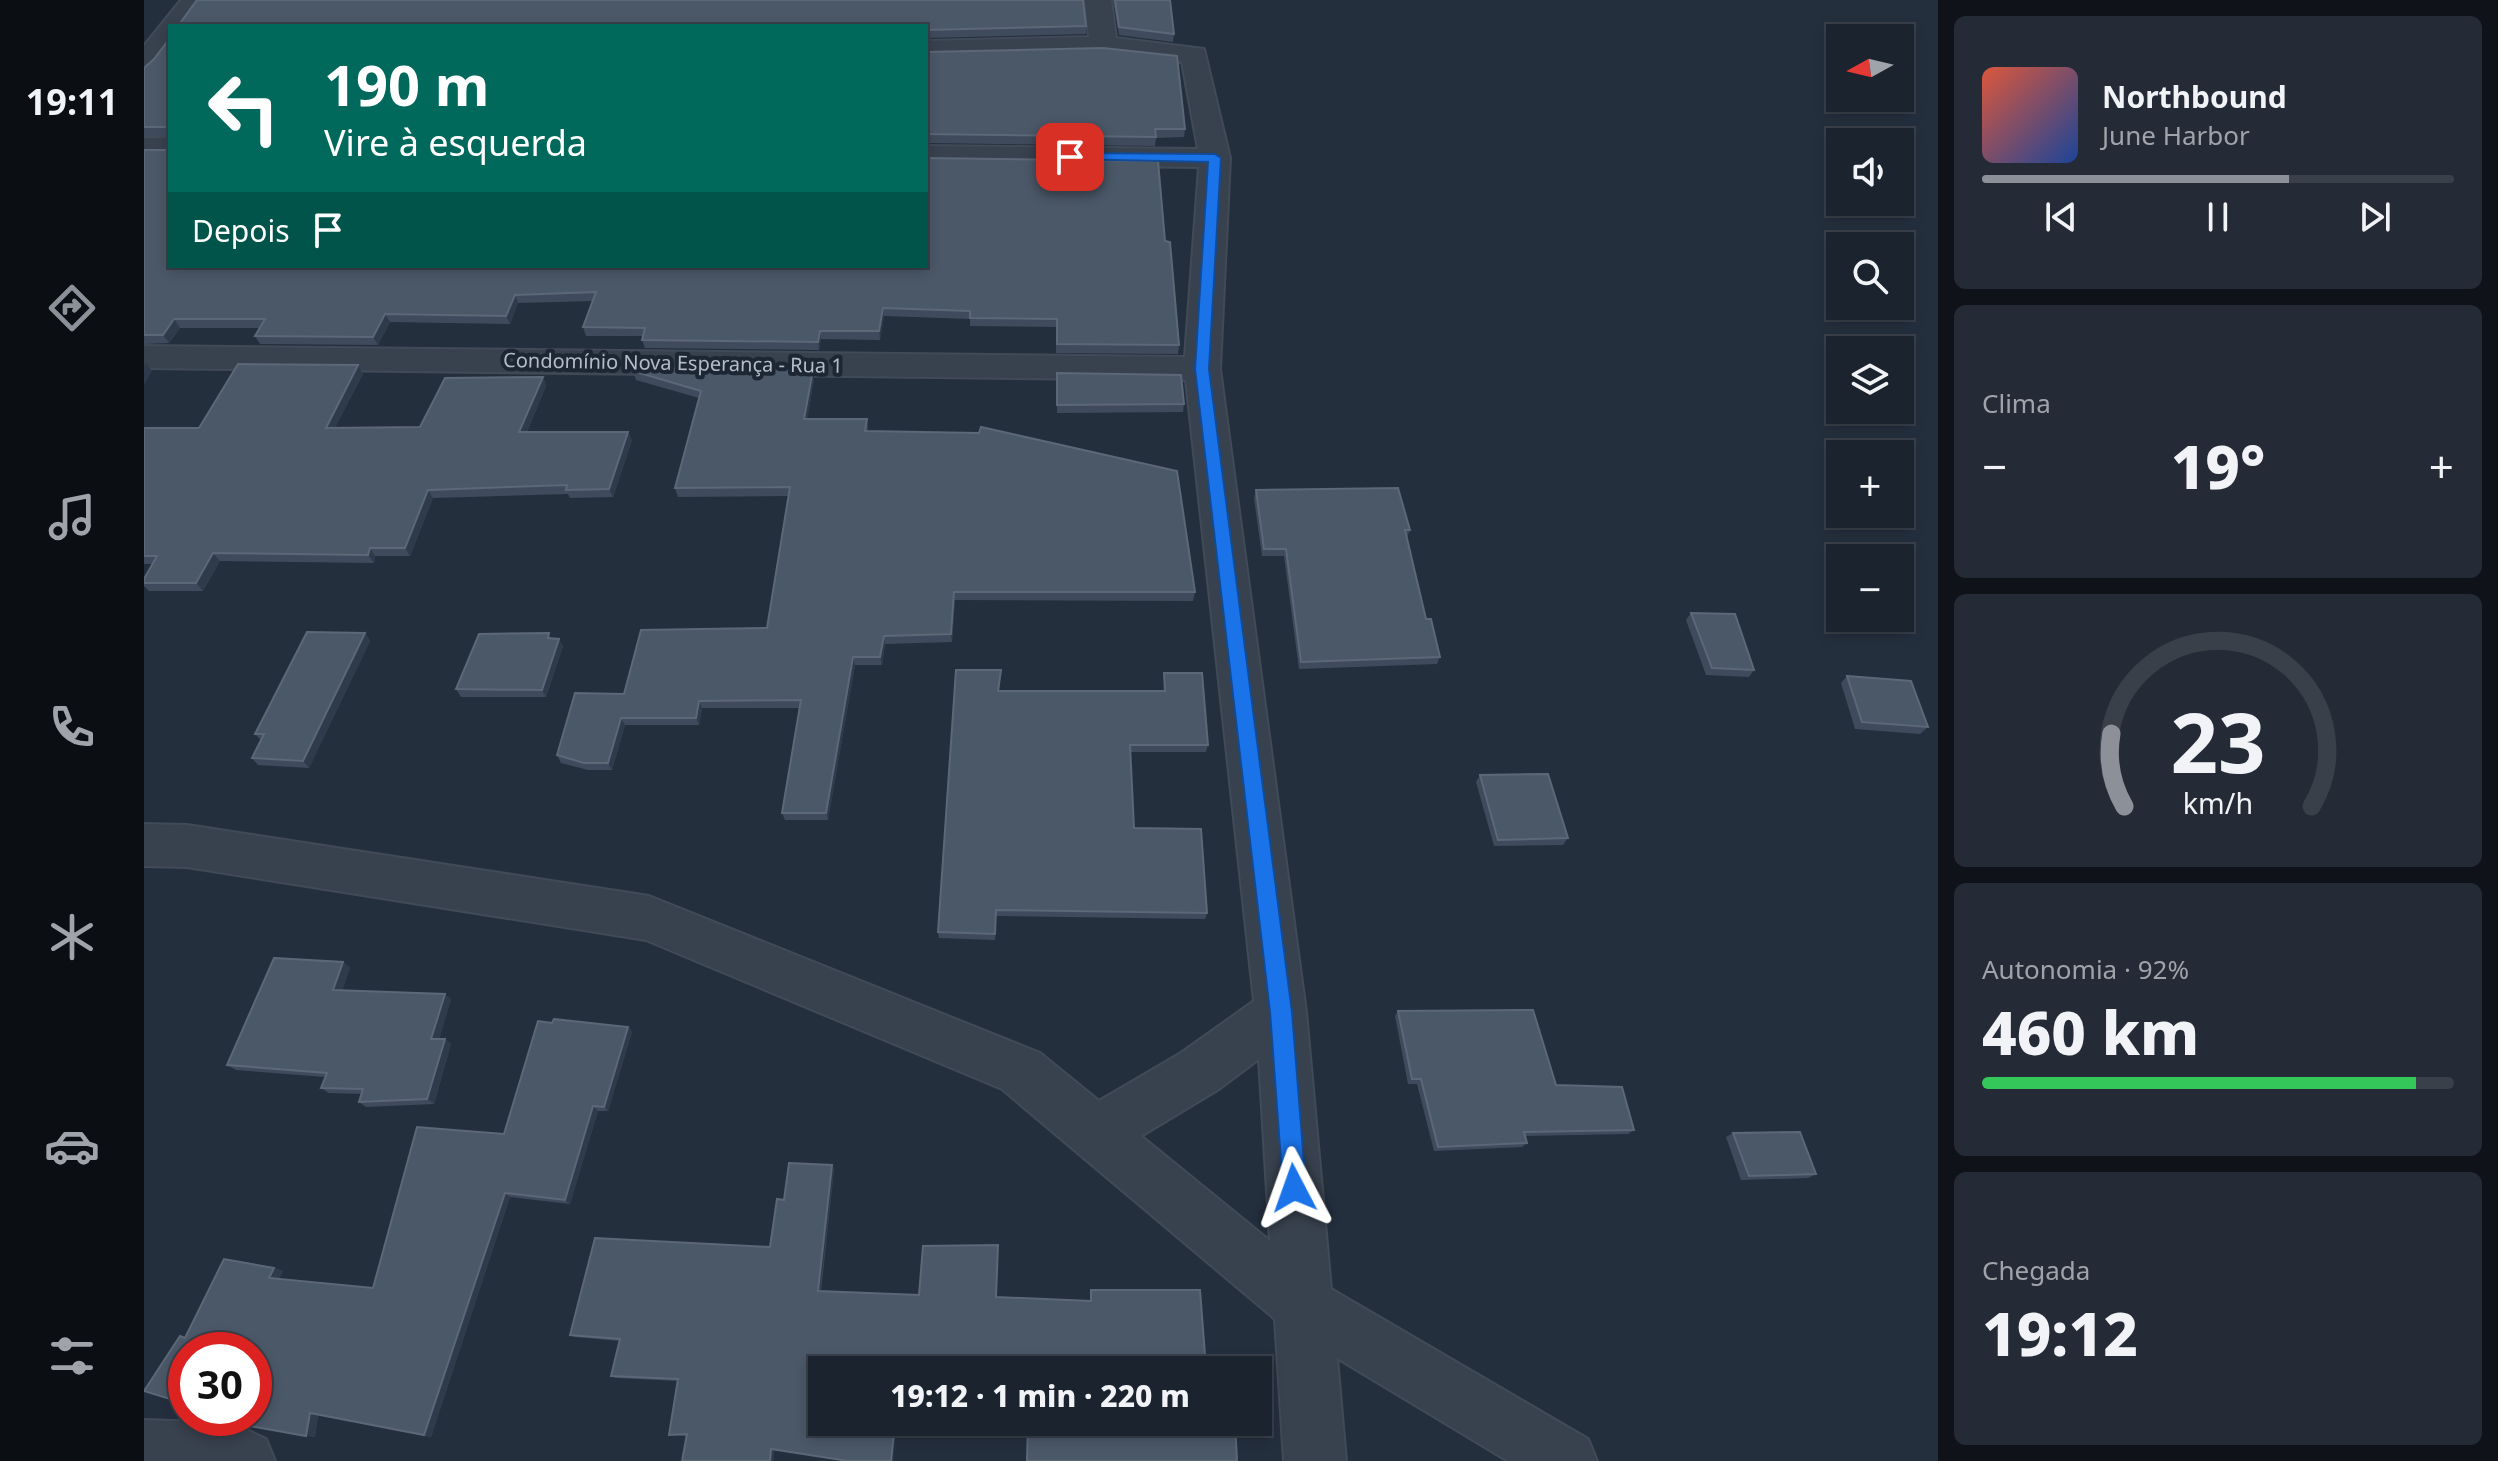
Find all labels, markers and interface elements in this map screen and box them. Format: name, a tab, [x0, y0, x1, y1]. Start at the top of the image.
north arrow	[1826, 24, 1914, 112]
map controls	[1826, 24, 1914, 632]
text: 190 m	[324, 46, 489, 122]
icon: left	[192, 56, 296, 160]
text: Northbound	[2102, 76, 2287, 117]
text: 19:11	[26, 77, 118, 126]
text: June Harbor	[2102, 117, 2250, 153]
text: Vire à esquerda	[324, 118, 587, 167]
pin	[1036, 123, 1104, 191]
button: sound	[1826, 128, 1914, 216]
icon: arrive	[1048, 135, 1092, 179]
icon: previous	[2039, 195, 2083, 239]
icon: pause	[2196, 195, 2240, 239]
icon: next	[2353, 195, 2397, 239]
icon: arrive	[306, 208, 350, 252]
text: Depois	[192, 210, 290, 251]
button: search	[1826, 232, 1914, 320]
icon: directions	[44, 280, 100, 336]
button: layers	[1826, 336, 1914, 424]
street label: Condomínio Nova Esperança - Rua 1	[503, 346, 843, 379]
text: Clima	[1982, 385, 2051, 421]
text: 19°	[2171, 425, 2265, 507]
text: −	[1982, 436, 2007, 496]
text: +	[2429, 436, 2454, 496]
button: +	[1826, 440, 1914, 528]
icon: music	[44, 489, 100, 545]
button: −	[1826, 544, 1914, 632]
text: 23	[2170, 683, 2266, 796]
icon: phone	[44, 699, 100, 755]
text: km/h	[2183, 783, 2253, 822]
icon: climate	[44, 909, 100, 965]
text: Autonomia · 92%	[1982, 951, 2189, 987]
text: 460 km	[1982, 991, 2199, 1073]
icon: car	[44, 1118, 100, 1174]
position arrow	[1252, 1146, 1336, 1230]
text: Chegada	[1982, 1252, 2090, 1288]
text: 19:12	[1982, 1292, 2138, 1374]
icon: filters	[44, 1328, 100, 1384]
speed limit sign: 30	[168, 1332, 272, 1436]
text: 19:12 · 1 min · 220 m	[890, 1375, 1190, 1416]

